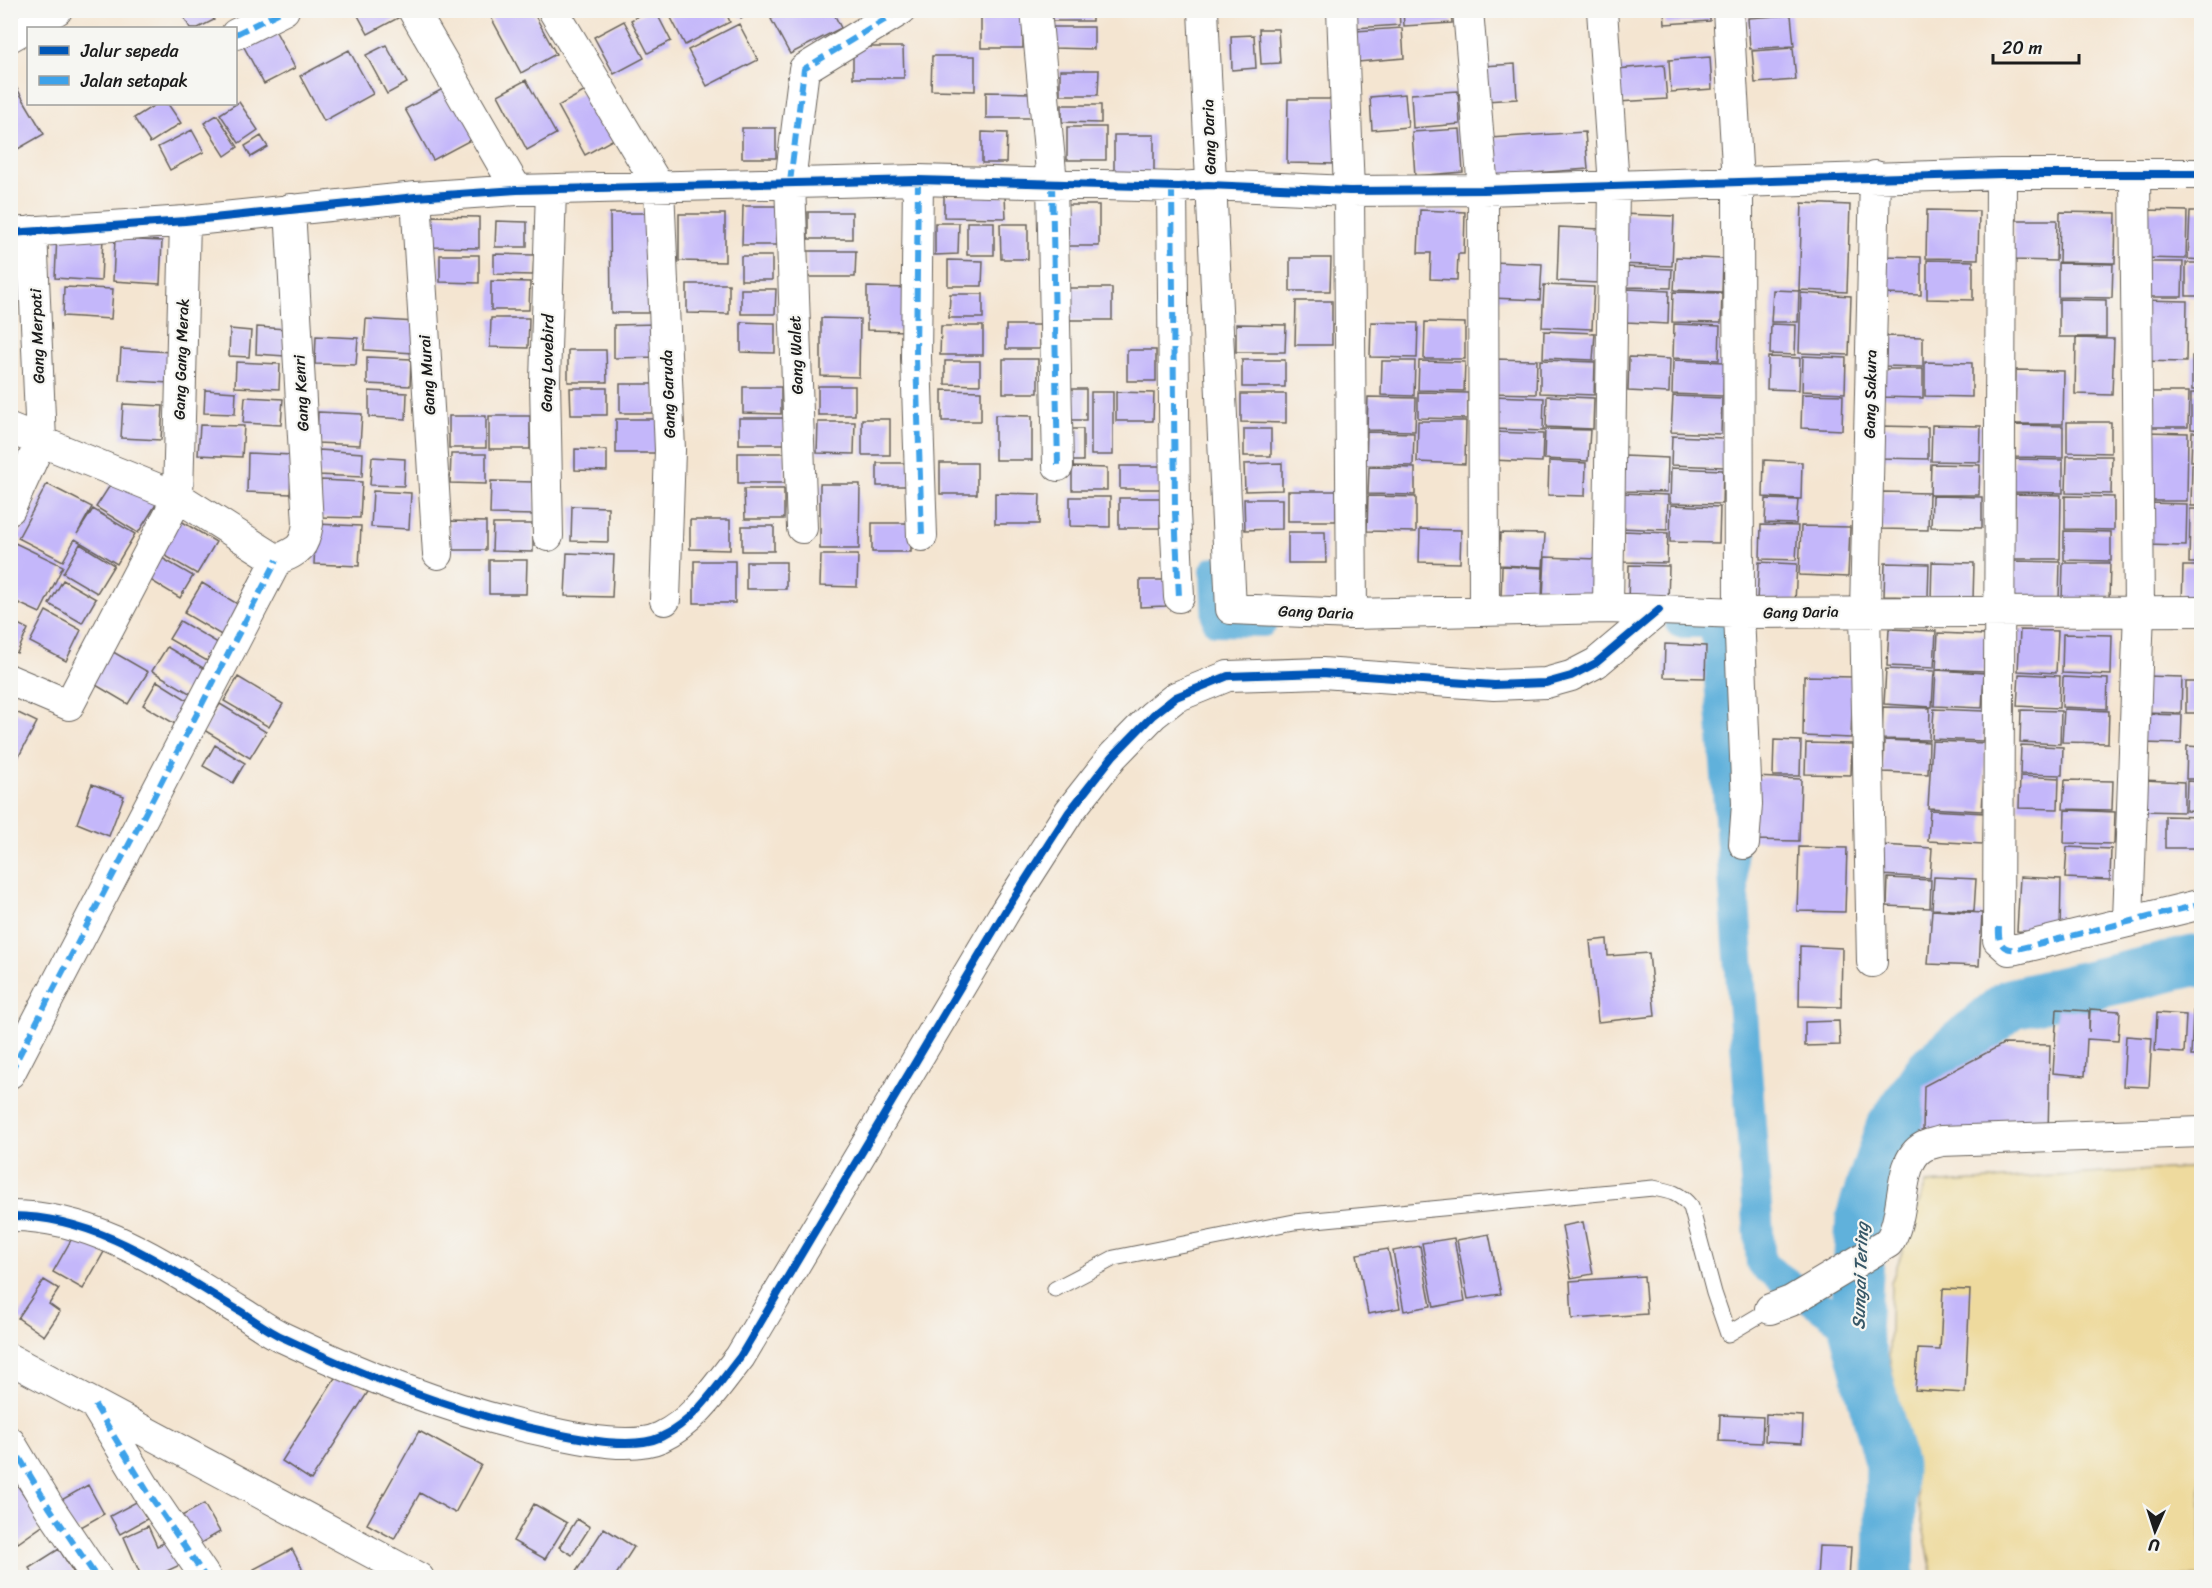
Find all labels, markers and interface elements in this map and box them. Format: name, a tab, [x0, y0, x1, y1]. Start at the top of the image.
legend	[27, 27, 237, 105]
scale bar	[1993, 27, 2078, 65]
text: 20 m	[2002, 32, 2042, 64]
text: Jalur sepeda	[80, 35, 180, 67]
text: Jalan setapak	[80, 65, 188, 97]
street label: Gang Daria	[1193, 99, 1225, 175]
street label: Gang Merpati	[21, 287, 53, 384]
street label: Gang Gang Merak	[164, 298, 198, 420]
street label: Gang Lovebird	[532, 312, 562, 412]
street label: Gang Walet	[780, 315, 812, 395]
street label: Gang Murai	[410, 333, 444, 416]
street label: Gang Garuda	[652, 349, 684, 439]
street label: Gang Sakura	[1855, 349, 1885, 439]
street label: Gang Kenri	[284, 353, 317, 432]
street label: Gang Daria	[1278, 596, 1354, 628]
street label: Gang Daria	[1763, 597, 1839, 627]
water label: Sungai Tering	[1842, 1220, 1878, 1330]
north arrow	[2125, 1501, 2185, 1561]
text: U	[2147, 1531, 2160, 1560]

